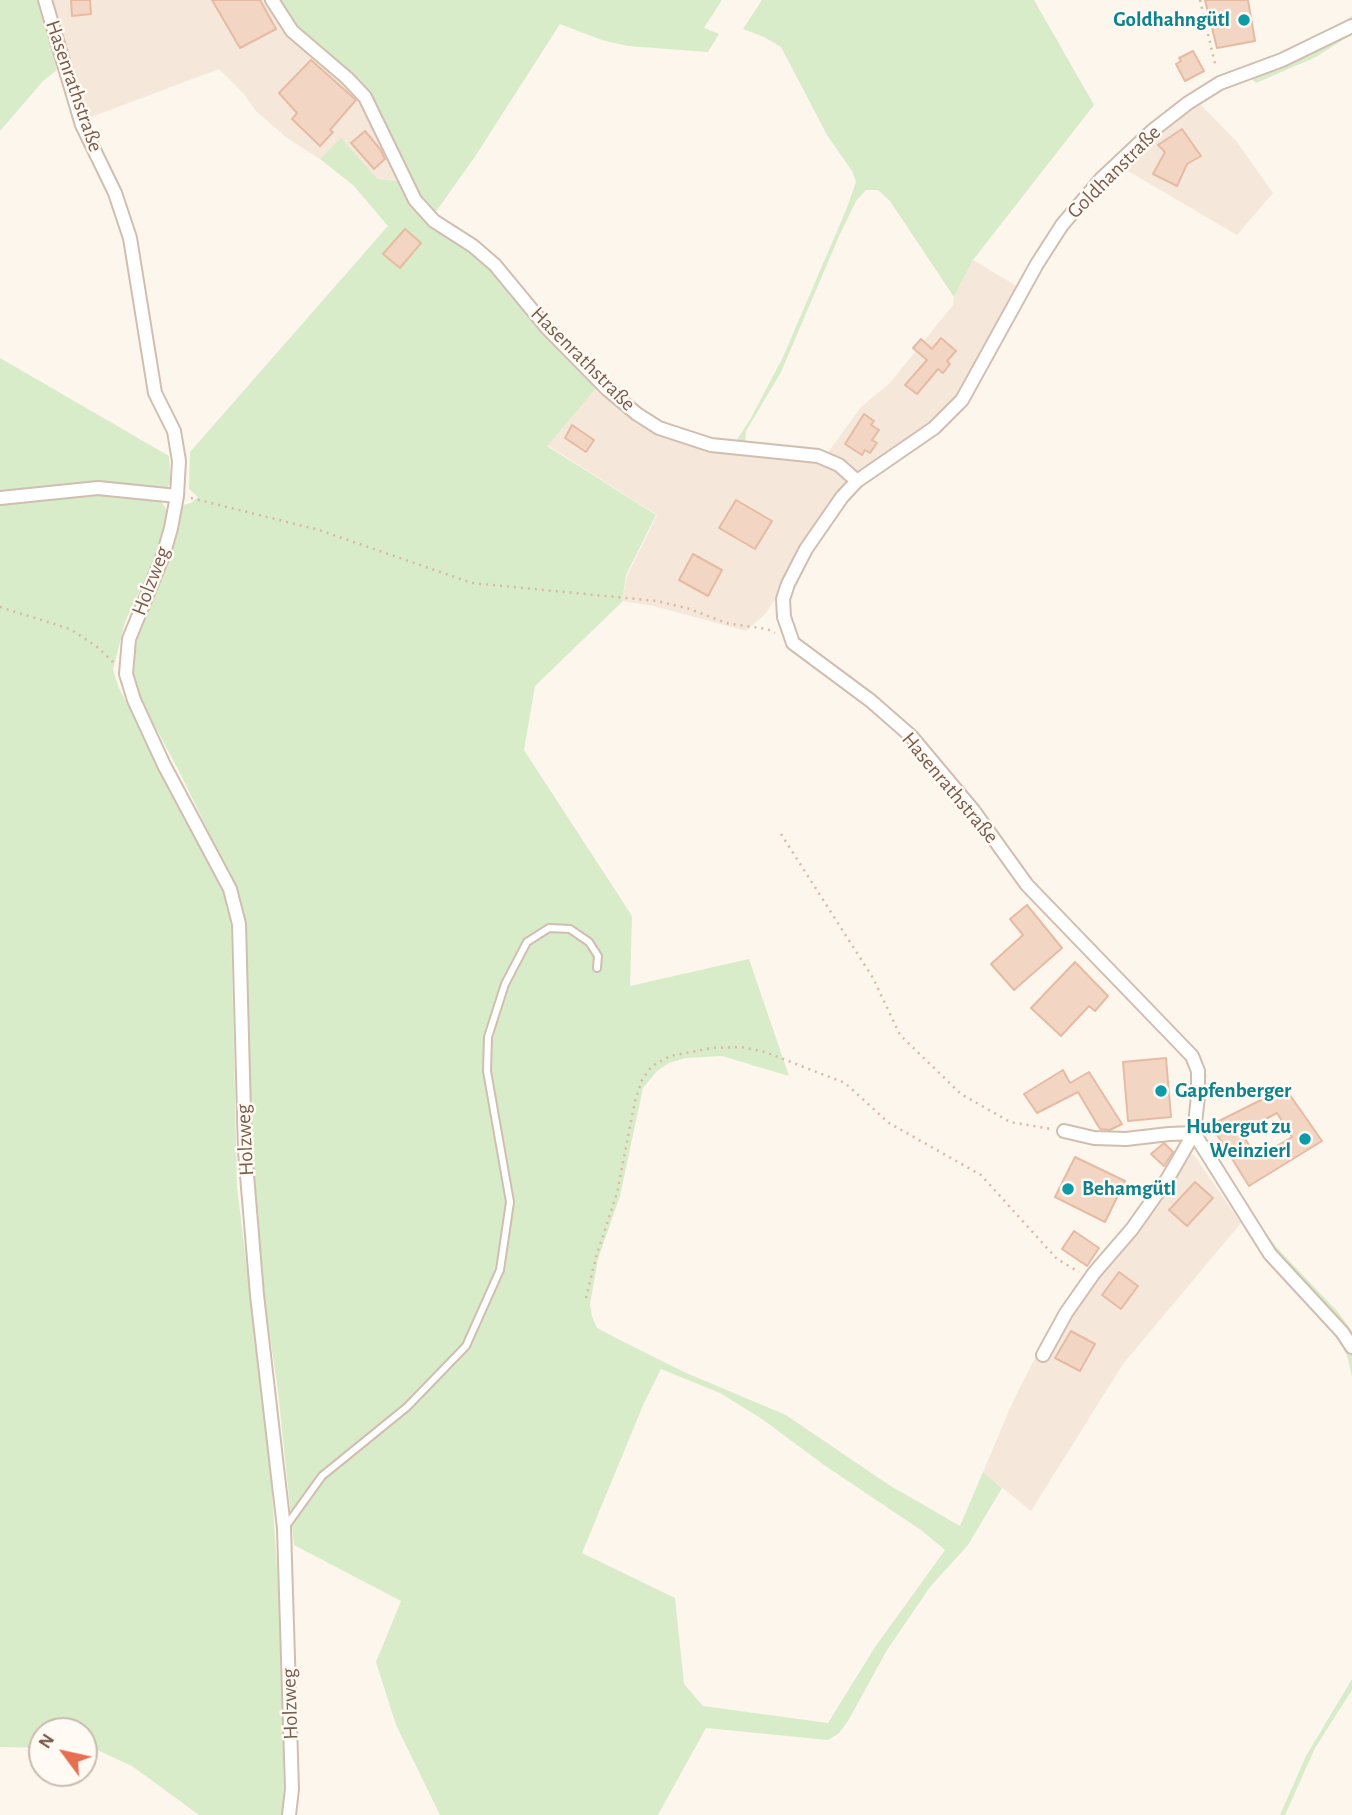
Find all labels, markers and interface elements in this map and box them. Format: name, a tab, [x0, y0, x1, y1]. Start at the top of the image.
place label: Goldhahngütl	[1113, 7, 1230, 33]
marker: Goldhahngütl	[1236, 12, 1252, 28]
street label: Hasenrathstraße	[40, 17, 108, 155]
street label: Goldhanstraße	[1062, 120, 1166, 224]
street label: Hasenrathstraße	[525, 301, 641, 417]
street label: Holzweg	[126, 543, 176, 619]
street label: Hasenrathstraße	[896, 727, 1004, 849]
place label: Gapfenberger	[1175, 1078, 1291, 1104]
marker: Gapfenberger	[1153, 1083, 1169, 1099]
street label: Holzweg	[231, 1104, 259, 1176]
place label: Hubergut zu Weinzierl	[1186, 1114, 1291, 1164]
marker: Hubergut zu Weinzierl	[1297, 1131, 1313, 1147]
place label: Behamgütl	[1082, 1176, 1176, 1202]
marker: Behamgütl	[1060, 1181, 1076, 1197]
street label: Holzweg	[276, 1668, 304, 1740]
north arrow	[28, 1717, 98, 1787]
text: N	[35, 1731, 58, 1752]

